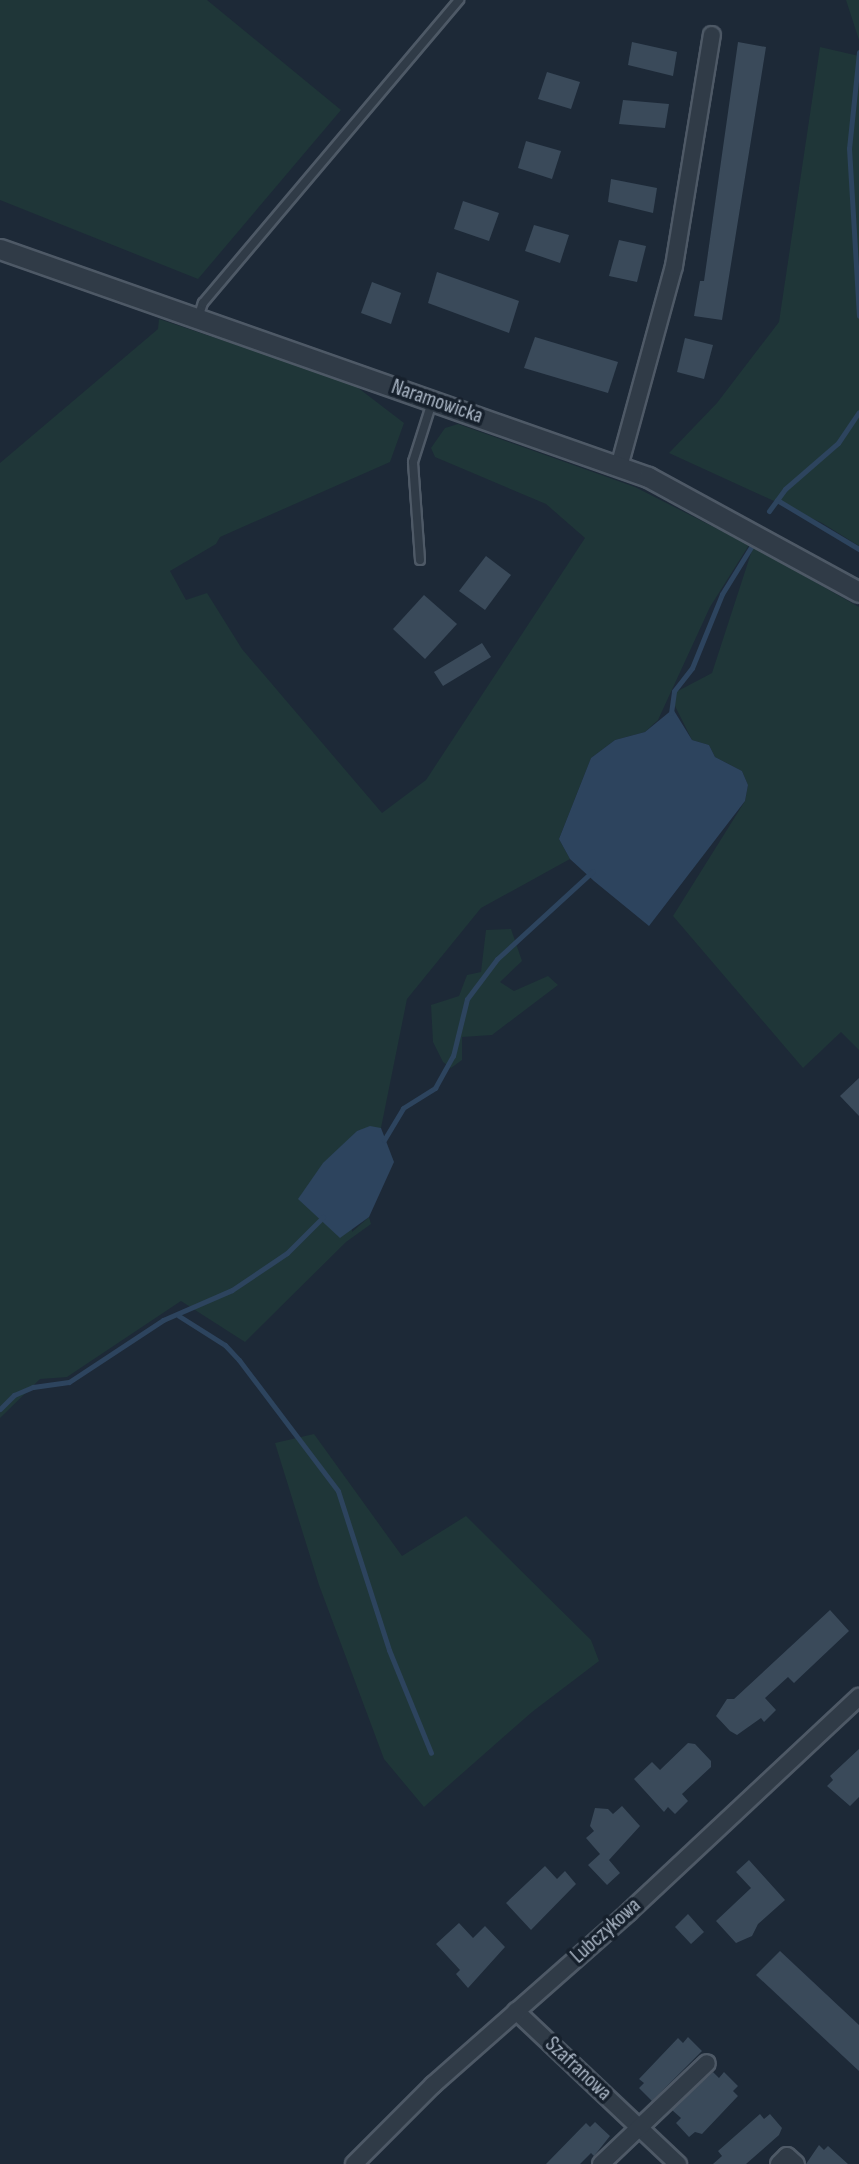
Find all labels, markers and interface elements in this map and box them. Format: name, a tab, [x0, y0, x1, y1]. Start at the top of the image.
street label: Naramowicka	[388, 375, 486, 429]
street label: Lubczykowa	[566, 1893, 646, 1969]
street label: Szafranowa	[540, 2032, 616, 2106]

